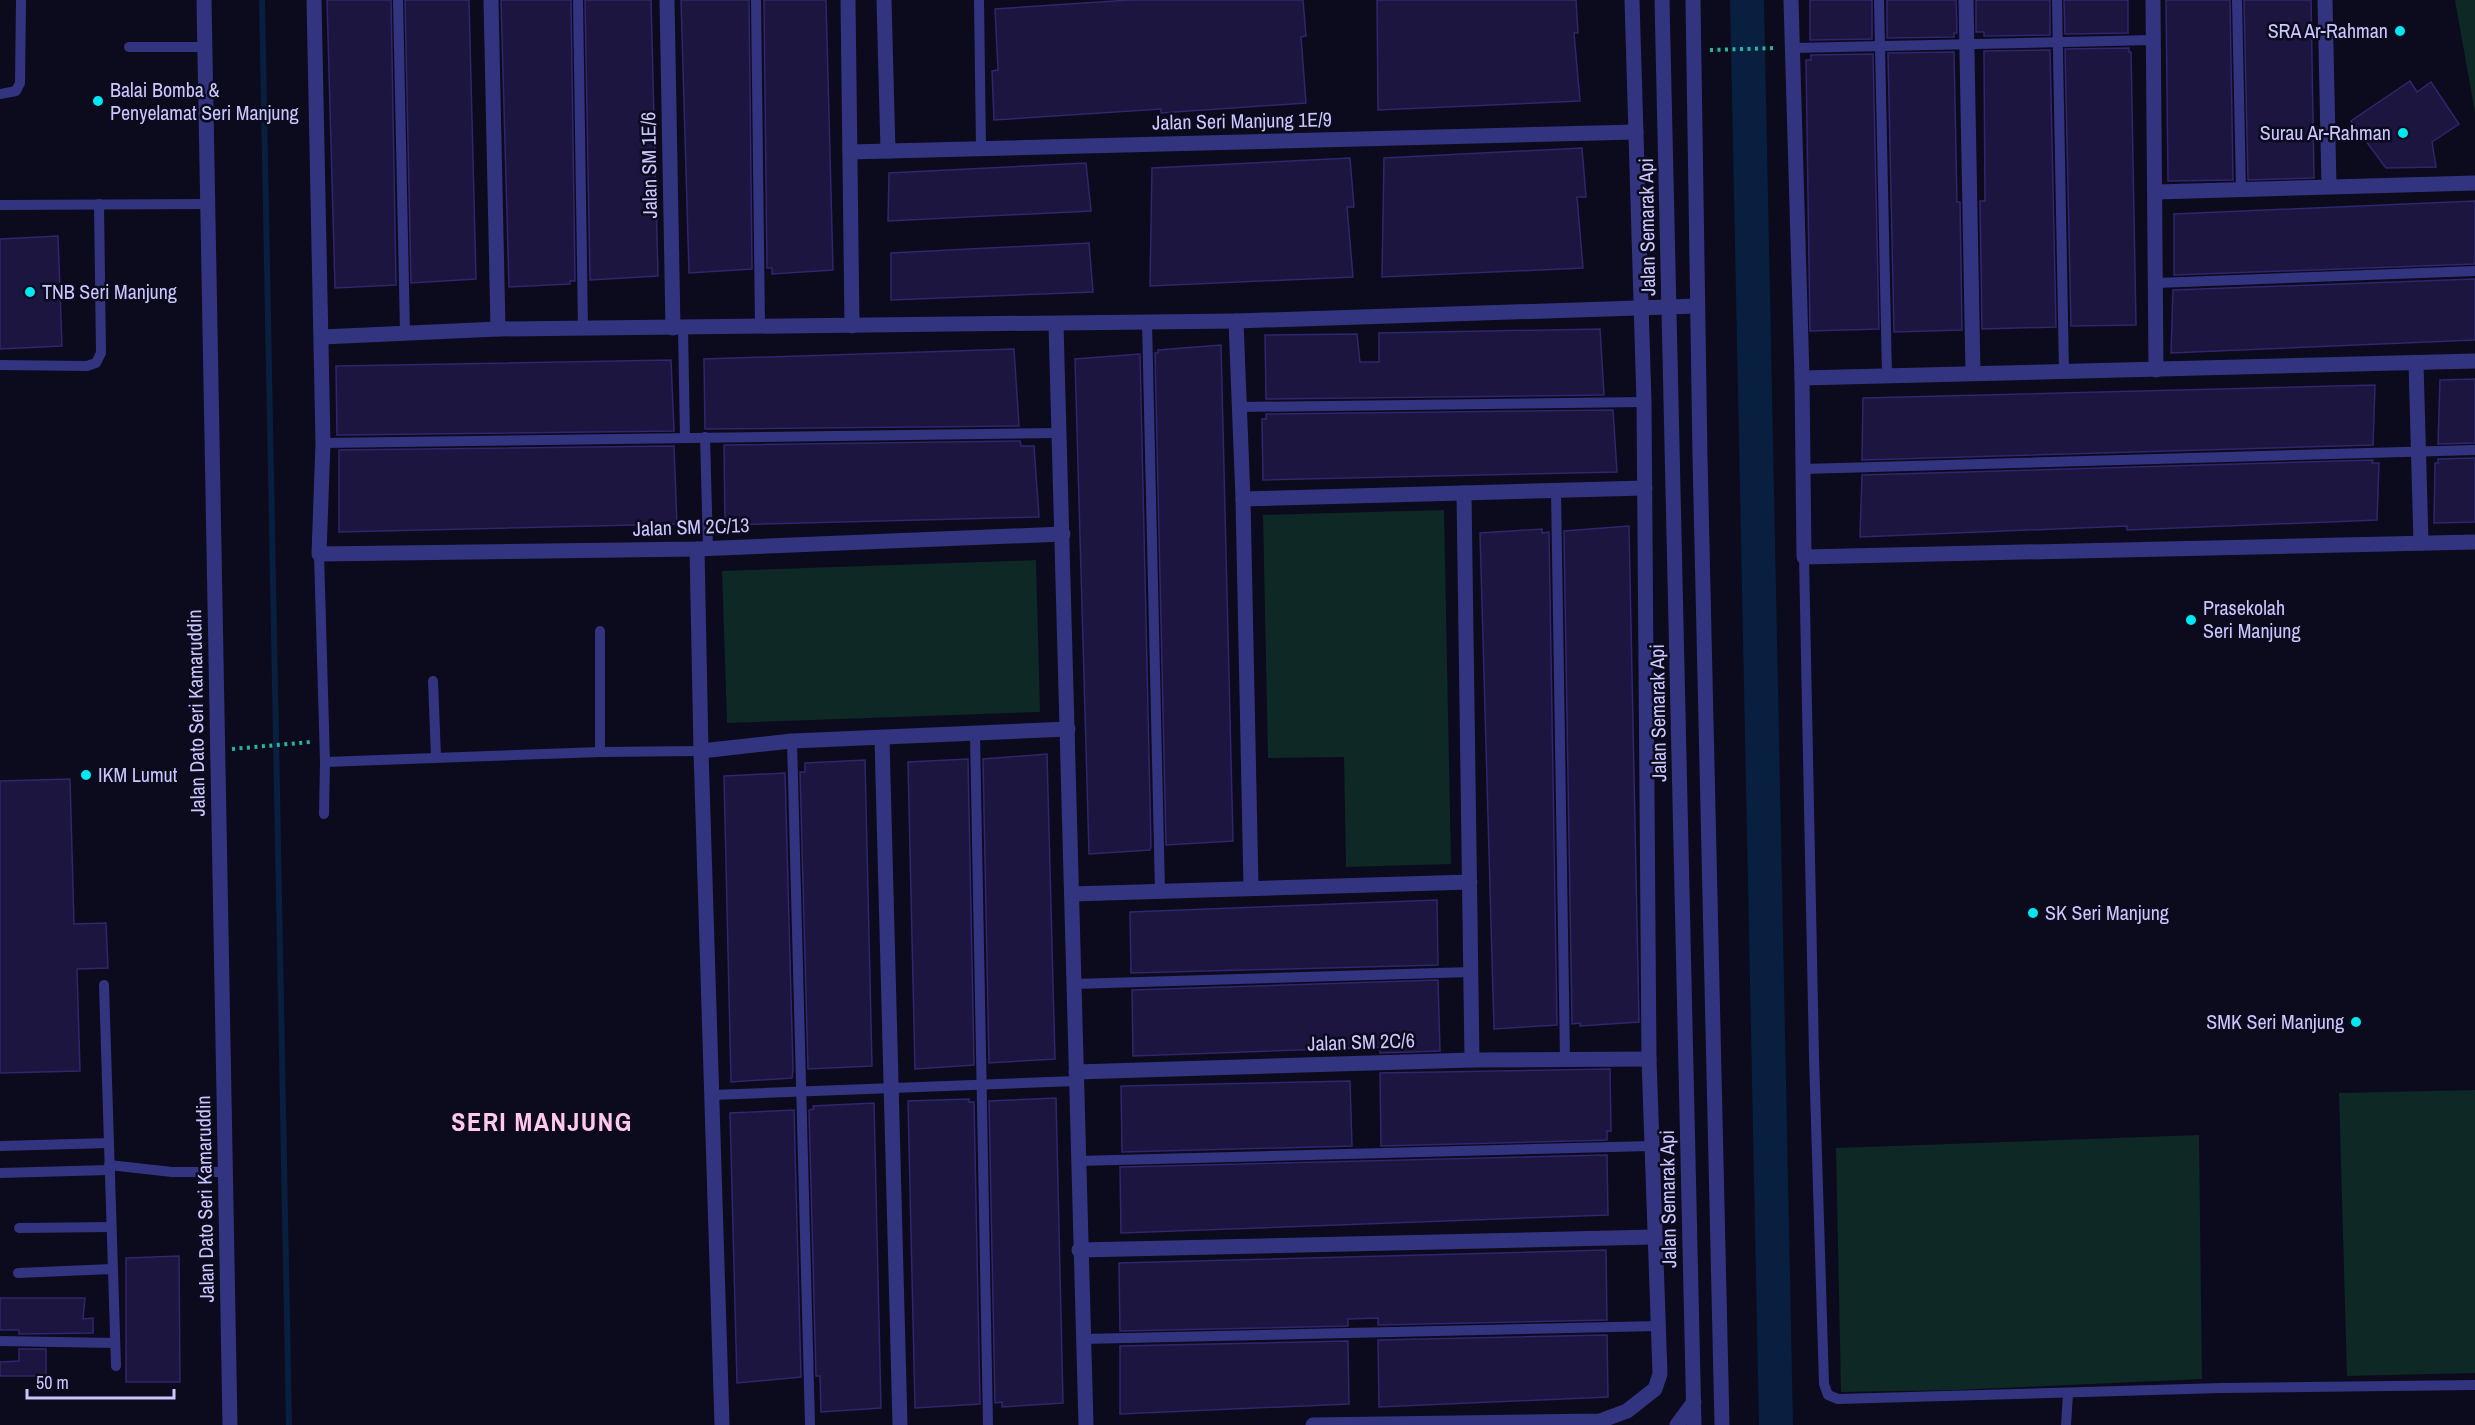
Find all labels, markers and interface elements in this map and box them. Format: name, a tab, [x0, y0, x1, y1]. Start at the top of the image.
place label: SRA Ar-Rahman	[2268, 17, 2388, 44]
marker: SRA Ar-Rahman	[2393, 24, 2407, 38]
place label: Balai Bomba & Penyelamat Seri Manjung	[110, 76, 299, 126]
marker: Balai Bomba & Penyelamat Seri Manjung	[91, 94, 105, 108]
street label: Jalan Seri Manjung 1E/9	[1152, 105, 1332, 136]
street label: Jalan SM 1E/6	[634, 111, 663, 219]
place label: Surau Ar-Rahman	[2260, 119, 2391, 146]
marker: Surau Ar-Rahman	[2396, 126, 2410, 140]
street label: Jalan Semarak Api	[1632, 158, 1661, 296]
place label: TNB Seri Manjung	[42, 278, 177, 305]
marker: TNB Seri Manjung	[23, 285, 37, 299]
street label: Jalan SM 2C/13	[632, 511, 750, 542]
place label: Prasekolah Seri Manjung	[2203, 594, 2301, 644]
street label: Jalan Dato Seri Kamaruddin	[180, 609, 211, 817]
marker: Prasekolah Seri Manjung	[2184, 613, 2198, 627]
street label: Jalan Semarak Api	[1643, 644, 1672, 782]
place label: IKM Lumut	[98, 761, 178, 788]
marker: IKM Lumut	[79, 768, 93, 782]
place label: SK Seri Manjung	[2045, 899, 2169, 926]
marker: SK Seri Manjung	[2026, 906, 2040, 920]
place label: SMK Seri Manjung	[2206, 1008, 2344, 1035]
marker: SMK Seri Manjung	[2349, 1015, 2363, 1029]
street label: Jalan SM 2C/6	[1307, 1026, 1415, 1057]
street label: Jalan Dato Seri Kamaruddin	[189, 1095, 220, 1303]
district label: SERI MANJUNG	[451, 1104, 633, 1139]
street label: Jalan Semarak Api	[1653, 1130, 1682, 1268]
scale bar	[27, 1362, 174, 1400]
text: 50 m	[36, 1370, 69, 1395]

